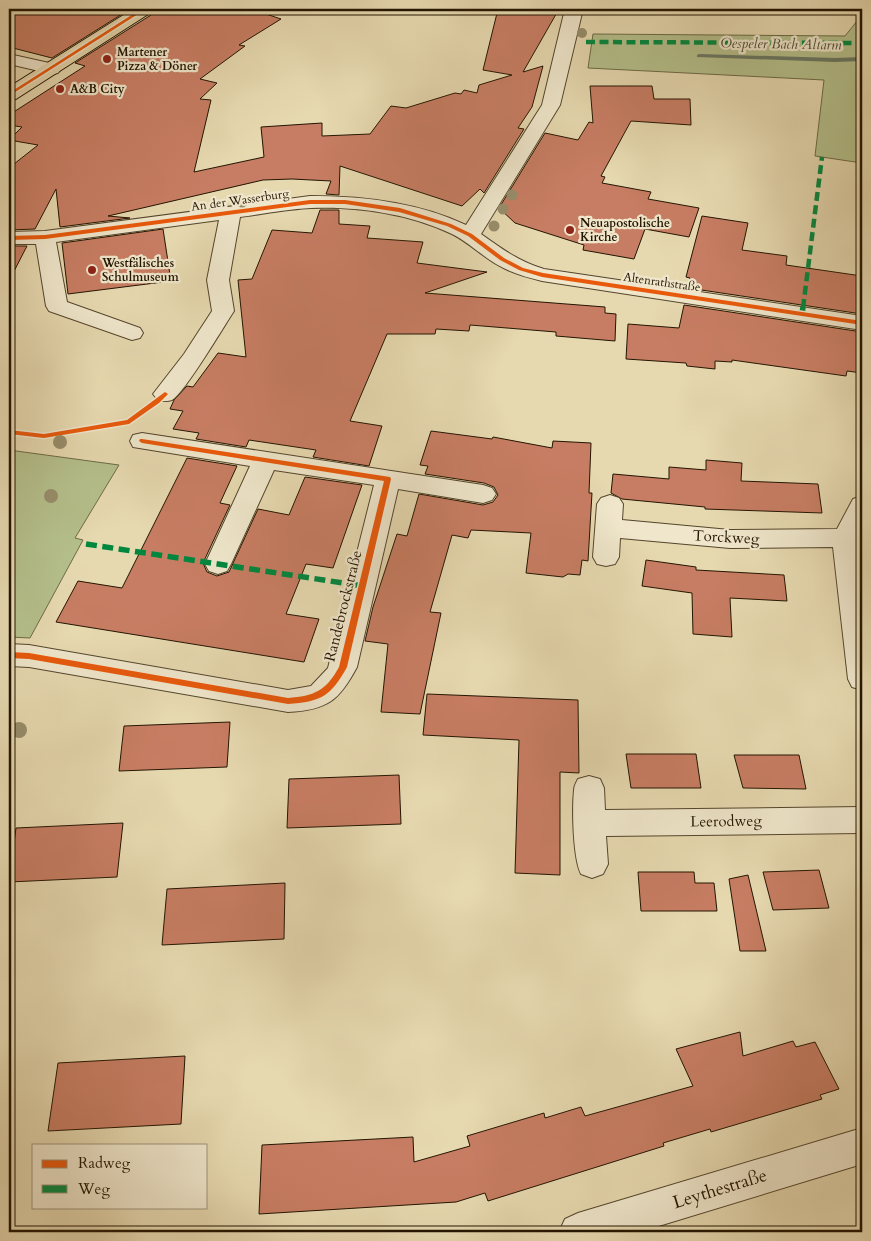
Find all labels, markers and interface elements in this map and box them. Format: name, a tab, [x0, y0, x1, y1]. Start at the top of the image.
water label: Oespeler Bach Altarm	[720, 33, 842, 55]
place label: Martener Pizza & Döner	[117, 44, 197, 74]
marker: Martener Pizza & Döner	[101, 53, 113, 65]
place label: A&B City	[70, 81, 125, 97]
marker: A&B City	[54, 83, 66, 95]
street label: An der Wasserburg	[190, 185, 290, 215]
place label: Neuapostolische Kirche	[580, 215, 670, 245]
marker: Neuapostolische Kirche	[564, 224, 576, 236]
place label: Westfälisches Schulmuseum	[101, 255, 180, 285]
marker: Westfälisches Schulmuseum	[86, 264, 98, 276]
street label: Altenrathstraße	[622, 269, 702, 295]
street label: Torckweg	[692, 525, 760, 549]
street label: Randebrockstraße	[319, 548, 367, 664]
street label: Leerodweg	[690, 810, 763, 832]
legend	[32, 1144, 208, 1208]
text: Radweg	[78, 1153, 131, 1173]
street label: Leythestraße	[670, 1163, 770, 1215]
text: Weg	[77, 1179, 110, 1199]

